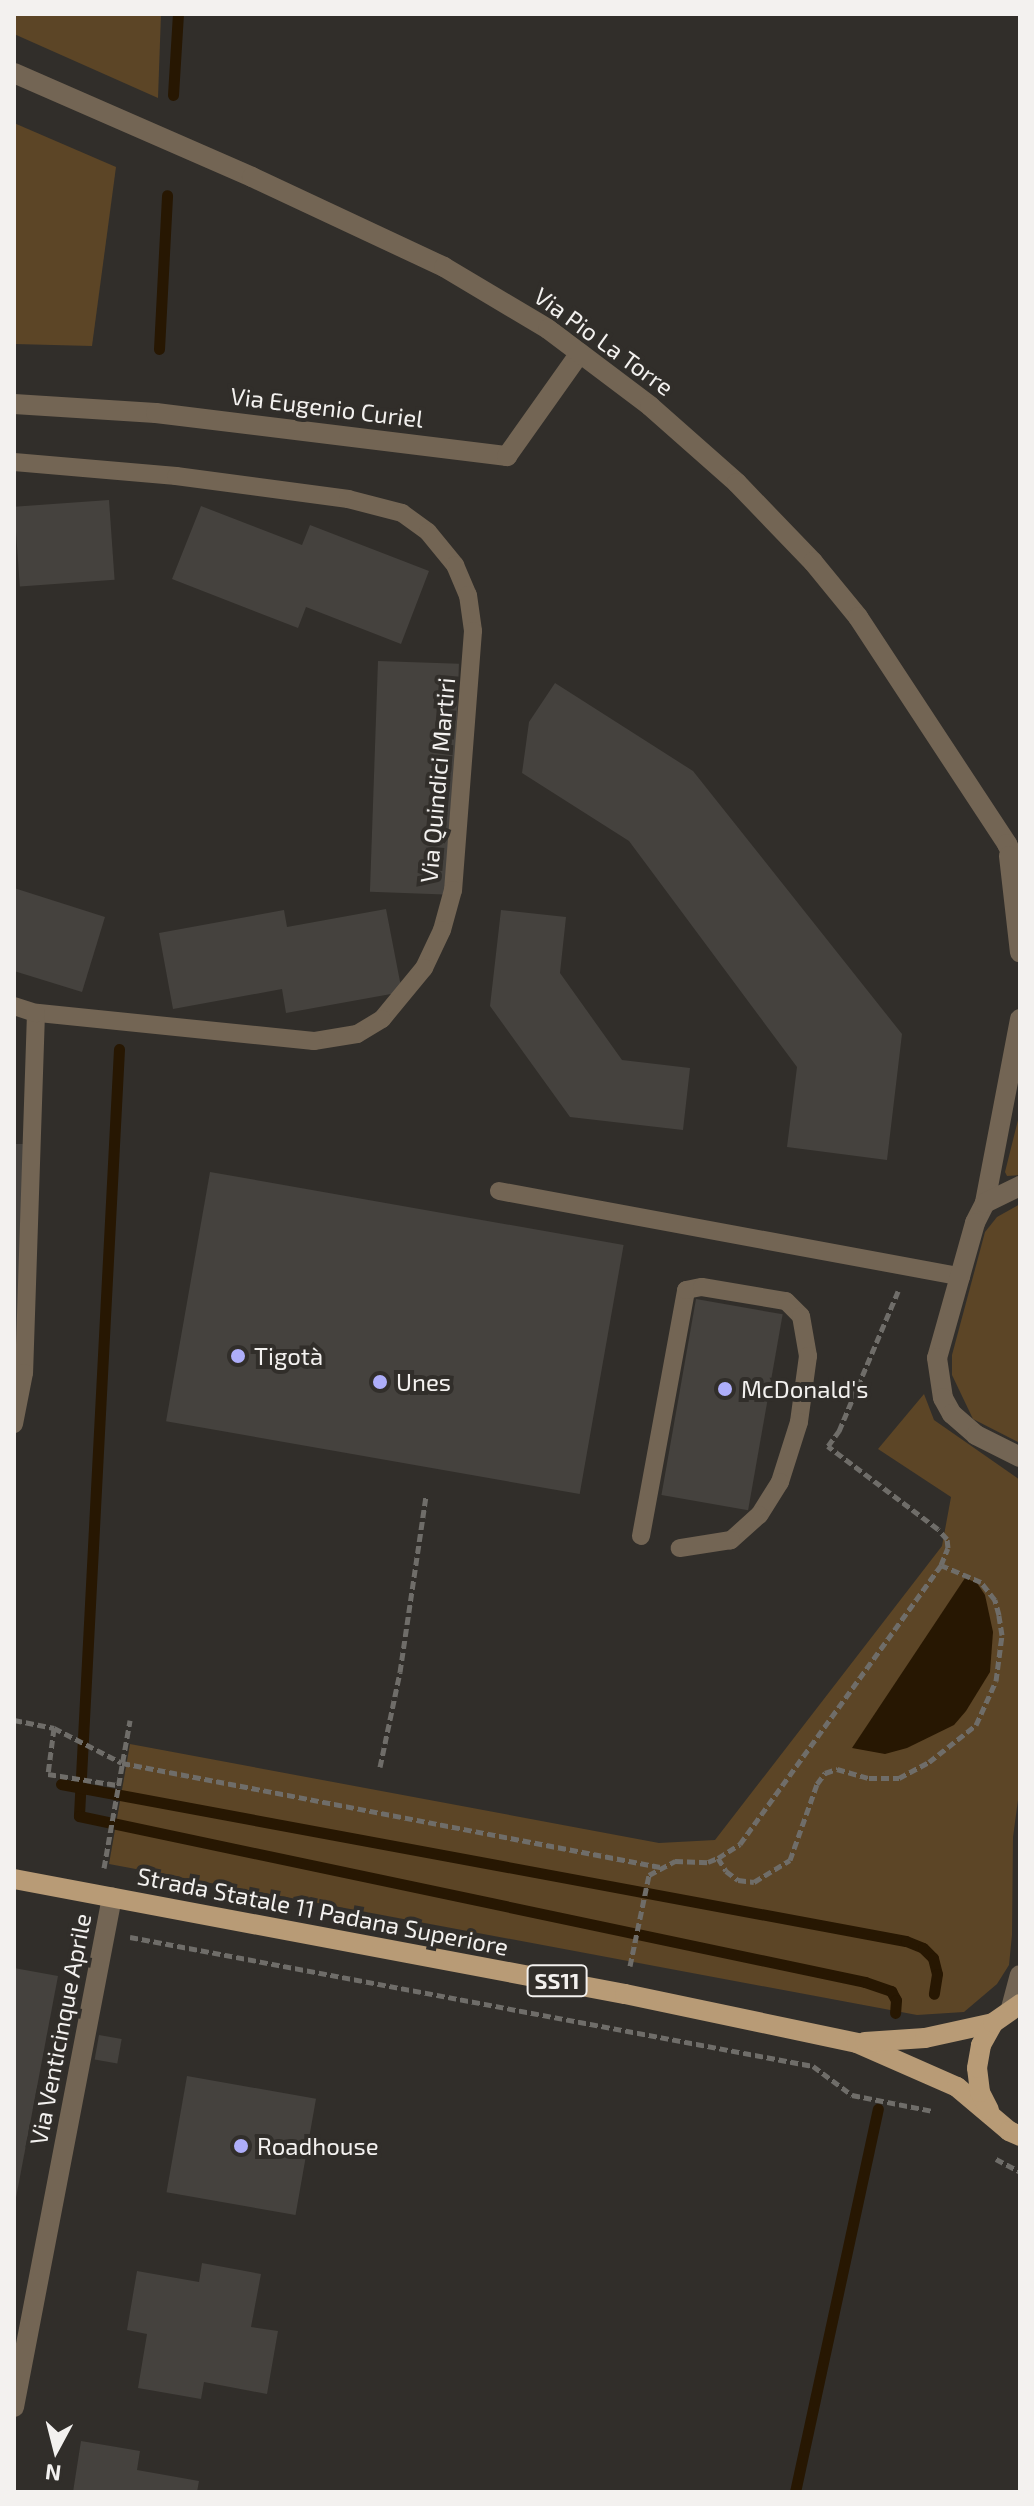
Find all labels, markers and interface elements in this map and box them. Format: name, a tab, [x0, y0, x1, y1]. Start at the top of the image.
street label: Via Pio La Torre	[528, 281, 680, 401]
street label: Via Eugenio Curiel	[229, 381, 425, 433]
street label: Via Quindici Martiri	[414, 676, 460, 884]
place label: Tigotà	[254, 1342, 323, 1370]
marker: Tigotà	[229, 1347, 247, 1365]
place label: Unes	[396, 1368, 451, 1396]
marker: Unes	[371, 1373, 389, 1391]
place label: McDonald's	[741, 1375, 869, 1403]
marker: McDonald's	[716, 1380, 734, 1398]
street label: Strada Statale 11 Padana Superiore	[135, 1861, 511, 1961]
street label: Via Venticinque Aprile	[23, 1910, 97, 2148]
road number: SS11	[525, 1963, 589, 1999]
place label: Roadhouse	[257, 2132, 379, 2160]
marker: Roadhouse	[232, 2137, 250, 2155]
north arrow	[16, 2410, 96, 2490]
text: N	[44, 2460, 63, 2488]

